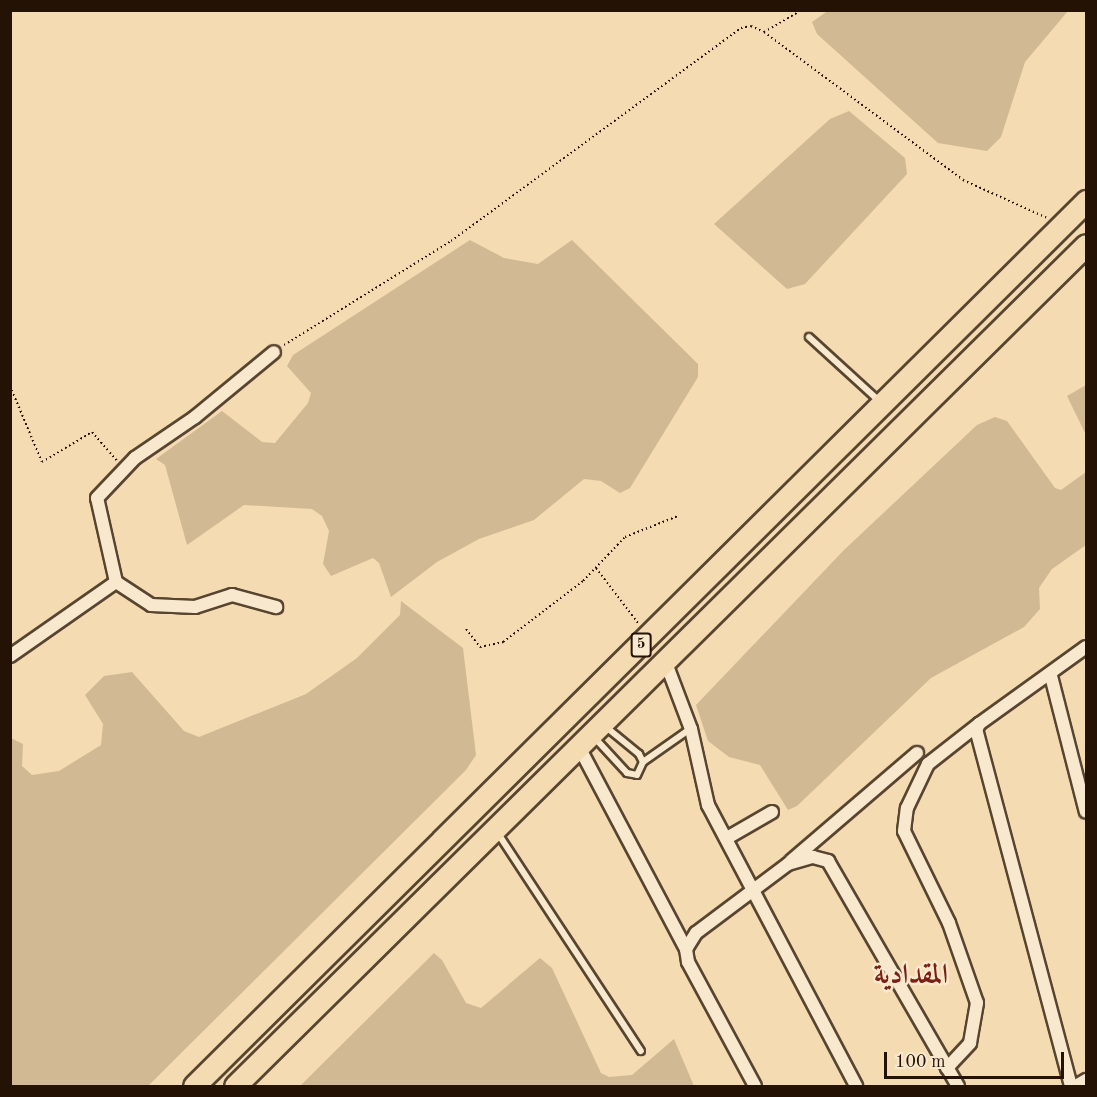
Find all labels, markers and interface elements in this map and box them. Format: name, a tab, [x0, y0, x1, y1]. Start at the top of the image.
road number: 5	[630, 633, 652, 657]
district label: المقدادیة	[874, 959, 948, 993]
scale bar	[887, 1040, 1067, 1078]
text: 100 m	[895, 1053, 946, 1071]

